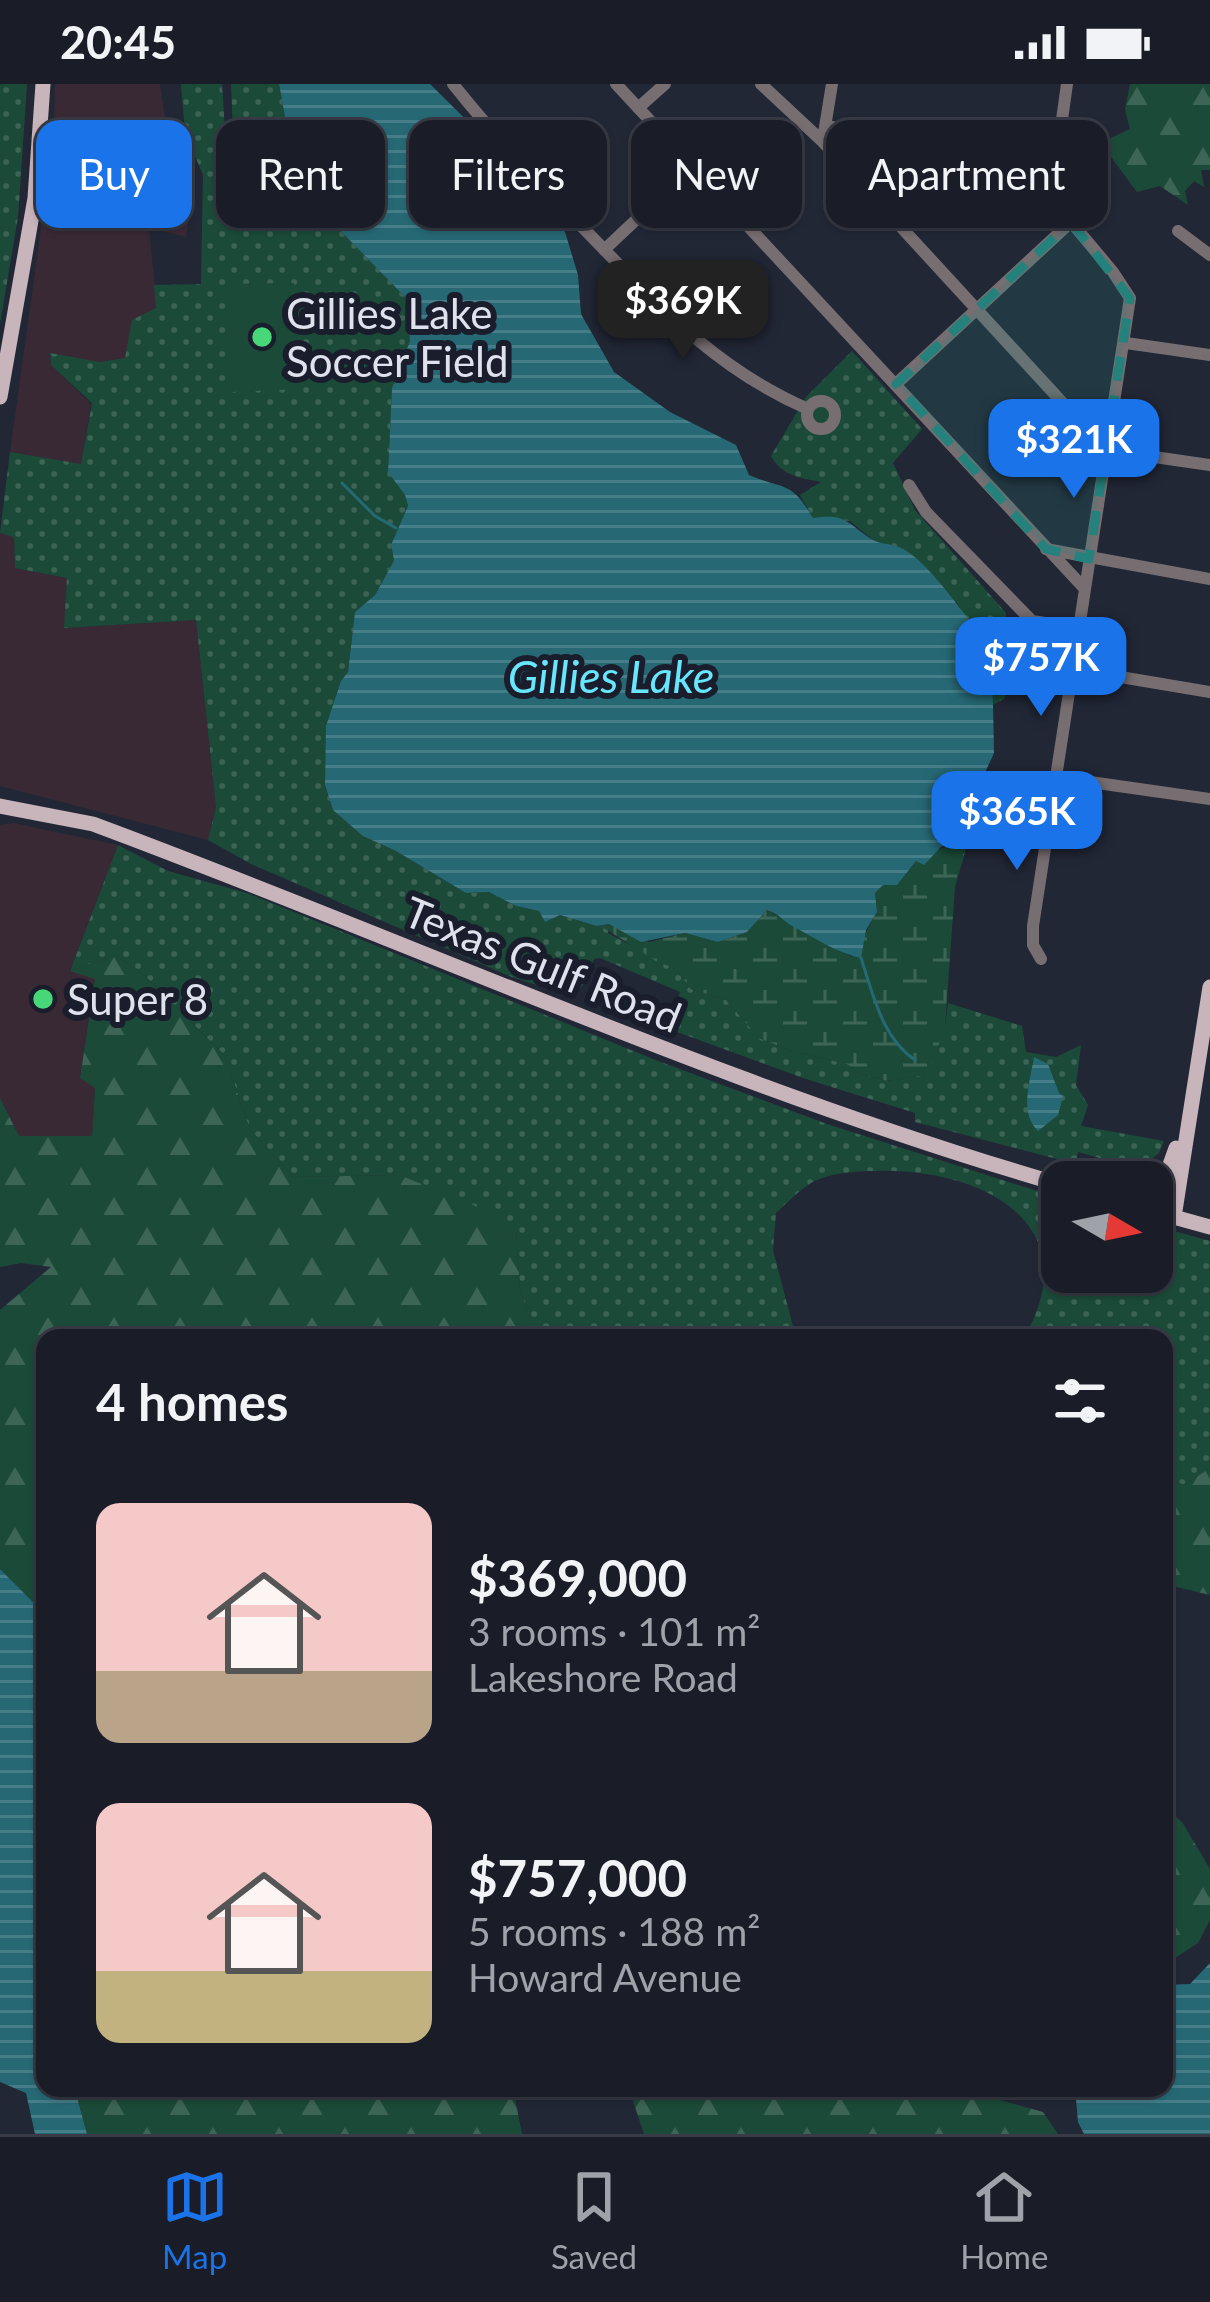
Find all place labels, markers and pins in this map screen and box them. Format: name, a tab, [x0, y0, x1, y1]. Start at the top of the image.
pin: $369K	[599, 260, 767, 362]
place label: Gillies Lake Soccer Field	[286, 288, 509, 386]
marker: Gillies Lake Soccer Field	[249, 324, 275, 350]
pin: $321K	[990, 399, 1158, 501]
pin: $757K	[957, 617, 1125, 719]
pin: $365K	[933, 771, 1101, 873]
place label: Super 8	[67, 974, 208, 1024]
marker: Super 8	[30, 986, 56, 1012]

